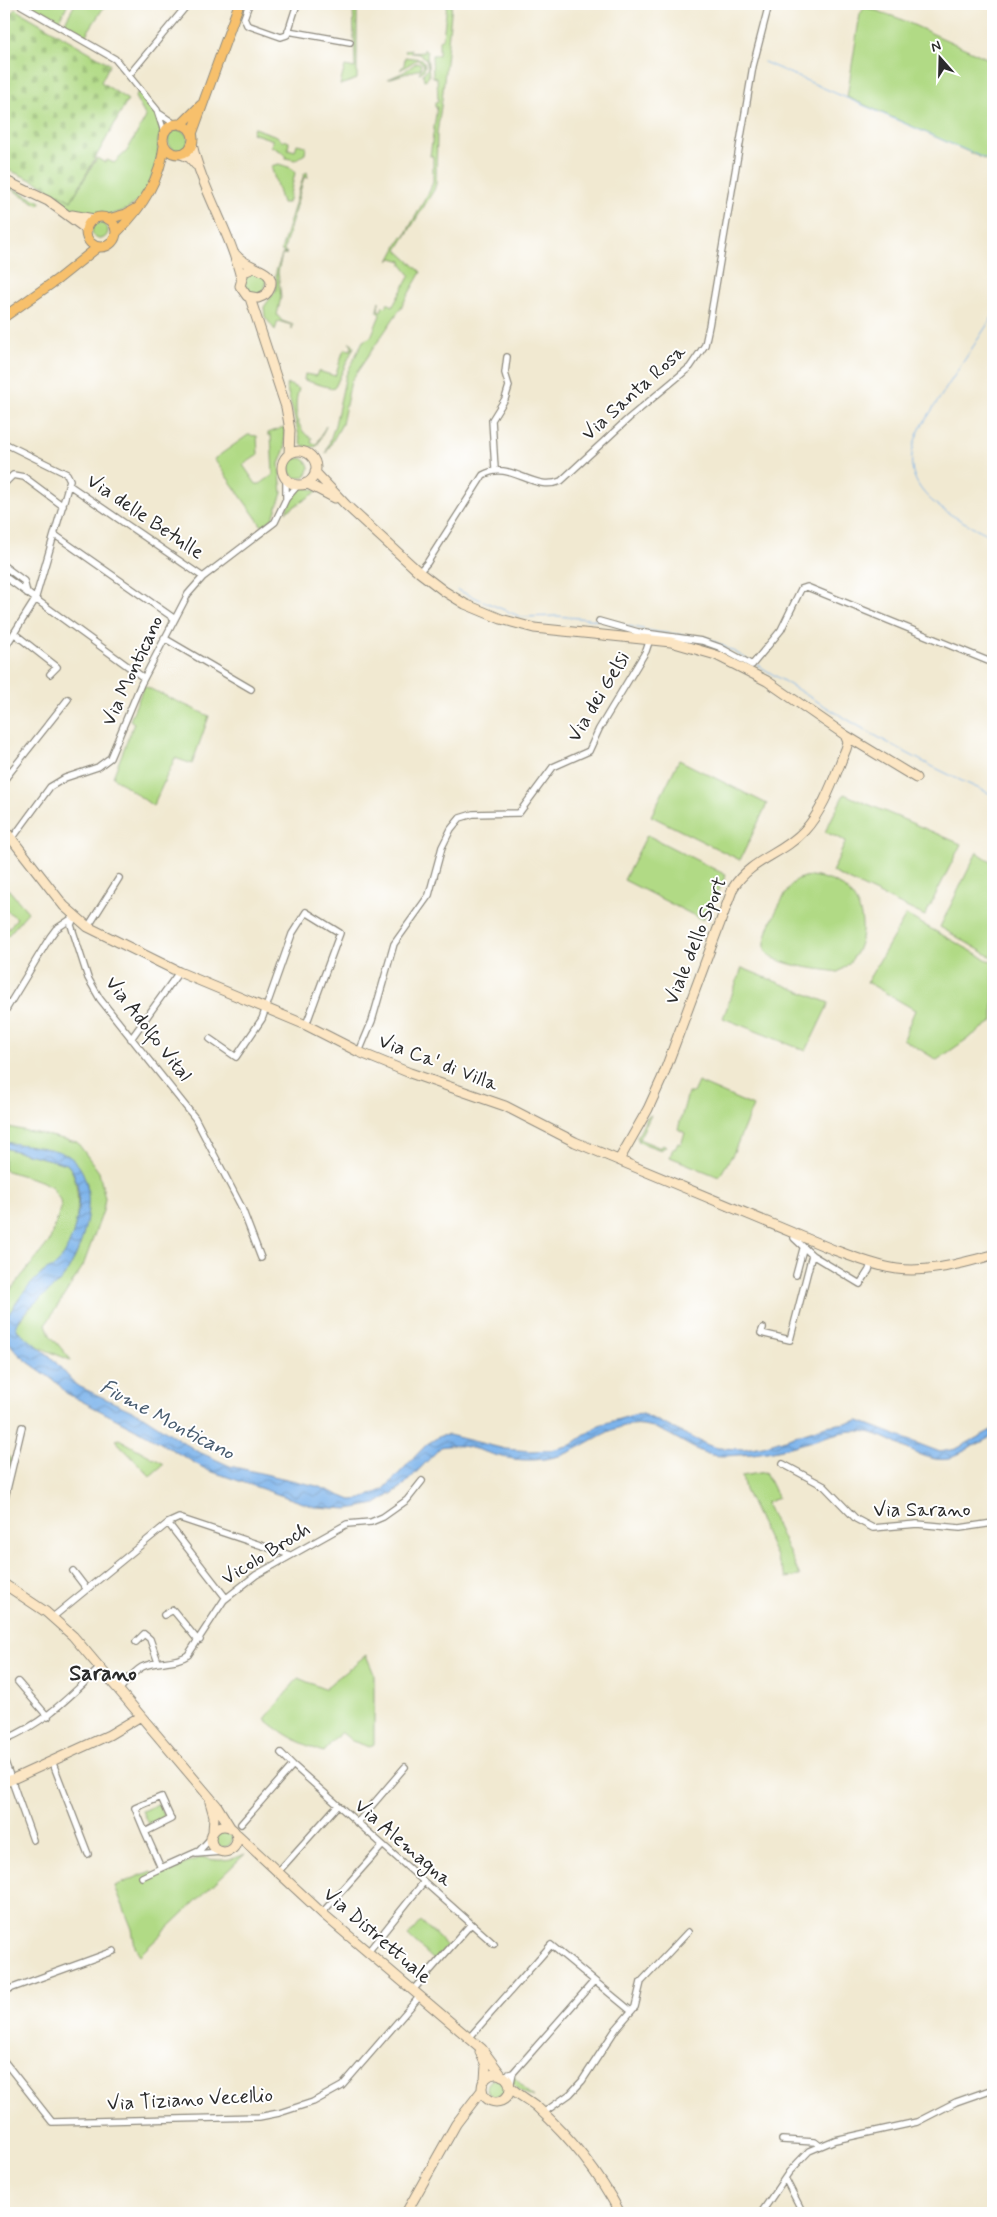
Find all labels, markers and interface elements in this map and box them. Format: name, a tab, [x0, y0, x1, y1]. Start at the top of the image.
north arrow	[914, 32, 964, 82]
text: N	[928, 37, 943, 57]
street label: Via Santa Rosa	[576, 338, 693, 447]
street label: Via delle Betulle	[81, 468, 209, 566]
street label: Via Monticano	[96, 611, 170, 731]
street label: Via dei Gelsi	[561, 647, 637, 747]
street label: Viale dello Sport	[658, 873, 734, 1009]
street label: Via Adolfo Vital	[97, 971, 198, 1089]
street label: Via Ca' di Villa	[374, 1028, 503, 1099]
water label: Fiume Monticano	[95, 1373, 240, 1468]
street label: Via Sarano	[873, 1497, 971, 1524]
street label: Vicolo Broch	[216, 1516, 316, 1592]
district label: Sarano	[69, 1660, 137, 1688]
street label: Via Alemagna	[348, 1793, 459, 1895]
street label: Via Distrettuale	[317, 1881, 437, 1991]
street label: Via Tiziano Vecellio	[106, 2082, 274, 2118]

